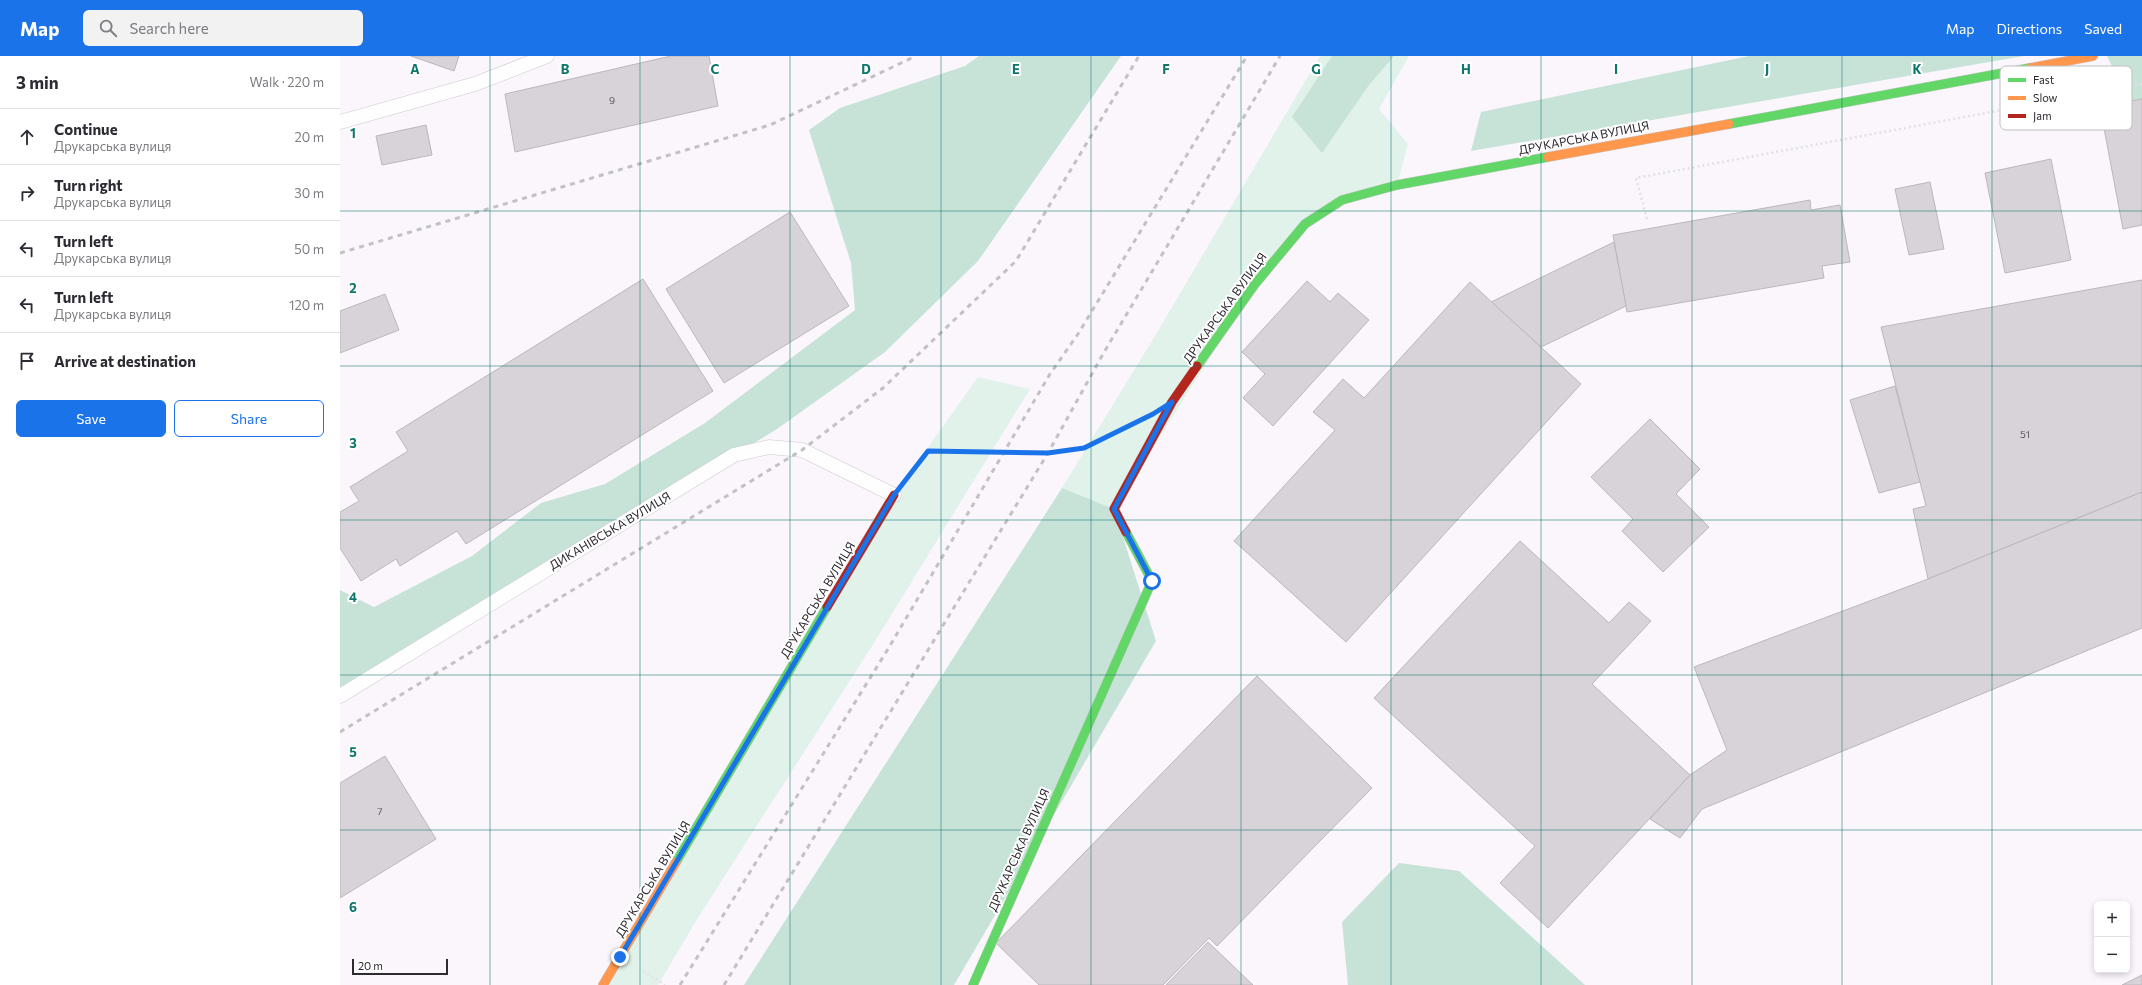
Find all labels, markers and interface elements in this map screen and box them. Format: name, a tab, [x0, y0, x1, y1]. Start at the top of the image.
search box	[83, 10, 363, 46]
text: Map	[20, 17, 59, 40]
icon: search	[97, 17, 119, 39]
text: Search here	[129, 19, 209, 37]
text: Map	[1946, 20, 1975, 37]
text: Directions	[1997, 20, 2062, 37]
text: Saved	[2084, 20, 2122, 37]
text: A	[410, 61, 420, 77]
text: B	[561, 61, 570, 77]
text: C	[711, 61, 720, 77]
text: D	[861, 61, 871, 77]
text: E	[1012, 61, 1020, 77]
text: F	[1162, 61, 1170, 77]
text: G	[1311, 61, 1321, 77]
text: H	[1461, 61, 1471, 77]
text: I	[1614, 61, 1618, 77]
text: J	[1765, 61, 1769, 77]
text: K	[1912, 61, 1922, 77]
legend	[2000, 66, 2132, 130]
text: 3 min	[16, 72, 59, 93]
text: Fast	[2033, 73, 2055, 86]
text: Walk · 220 m	[250, 74, 324, 90]
text: Slow	[2033, 91, 2058, 104]
house number: 9	[609, 94, 615, 106]
text: Jam	[2033, 109, 2052, 123]
street label: ДРУКАРСЬКА ВУЛИЦЯ	[1517, 117, 1650, 157]
text: Continue	[54, 120, 118, 138]
text: 1	[350, 125, 356, 141]
icon: ahead	[16, 126, 38, 148]
text: 20 m	[295, 129, 324, 145]
text: Друкарська вулиця	[54, 138, 171, 154]
text: Turn right	[54, 176, 123, 194]
icon: right	[16, 182, 38, 204]
text: 30 m	[294, 185, 324, 201]
text: Друкарська вулиця	[54, 194, 171, 210]
text: Turn left	[54, 232, 113, 250]
icon: left	[16, 238, 38, 260]
text: 50 m	[294, 241, 324, 257]
text: Друкарська вулиця	[54, 250, 171, 266]
street label: ДРУКАРСЬКА ВУЛИЦЯ	[1179, 250, 1269, 365]
text: 2	[349, 280, 357, 296]
text: Turn left	[54, 288, 113, 306]
icon: left	[16, 294, 38, 316]
text: 120 m	[289, 297, 324, 313]
text: Друкарська вулиця	[54, 306, 171, 322]
icon: arrive	[16, 350, 38, 372]
text: Arrive at destination	[54, 352, 196, 370]
button: Save	[16, 400, 166, 437]
button: Share	[174, 400, 324, 437]
house number: 51	[2020, 428, 2030, 440]
text: 3	[349, 435, 357, 451]
street label: ДИКАНІВСЬКА ВУЛИЦЯ	[546, 488, 673, 572]
street label: ДРУКАРСЬКА ВУЛИЦЯ	[777, 539, 857, 660]
route start	[1143, 572, 1161, 590]
text: 4	[349, 589, 357, 605]
text: 5	[349, 744, 357, 760]
street label: ДРУКАРСЬКА ВУЛИЦЯ	[985, 786, 1052, 913]
house number: 7	[377, 805, 383, 817]
street label: ДРУКАРСЬКА ВУЛИЦЯ	[612, 818, 692, 939]
text: 6	[349, 899, 357, 915]
map controls	[2094, 901, 2130, 973]
button: +	[2094, 901, 2130, 937]
button: −	[2094, 937, 2130, 973]
route end	[611, 948, 629, 966]
scale bar	[352, 957, 448, 976]
text: 20 m	[358, 959, 383, 972]

